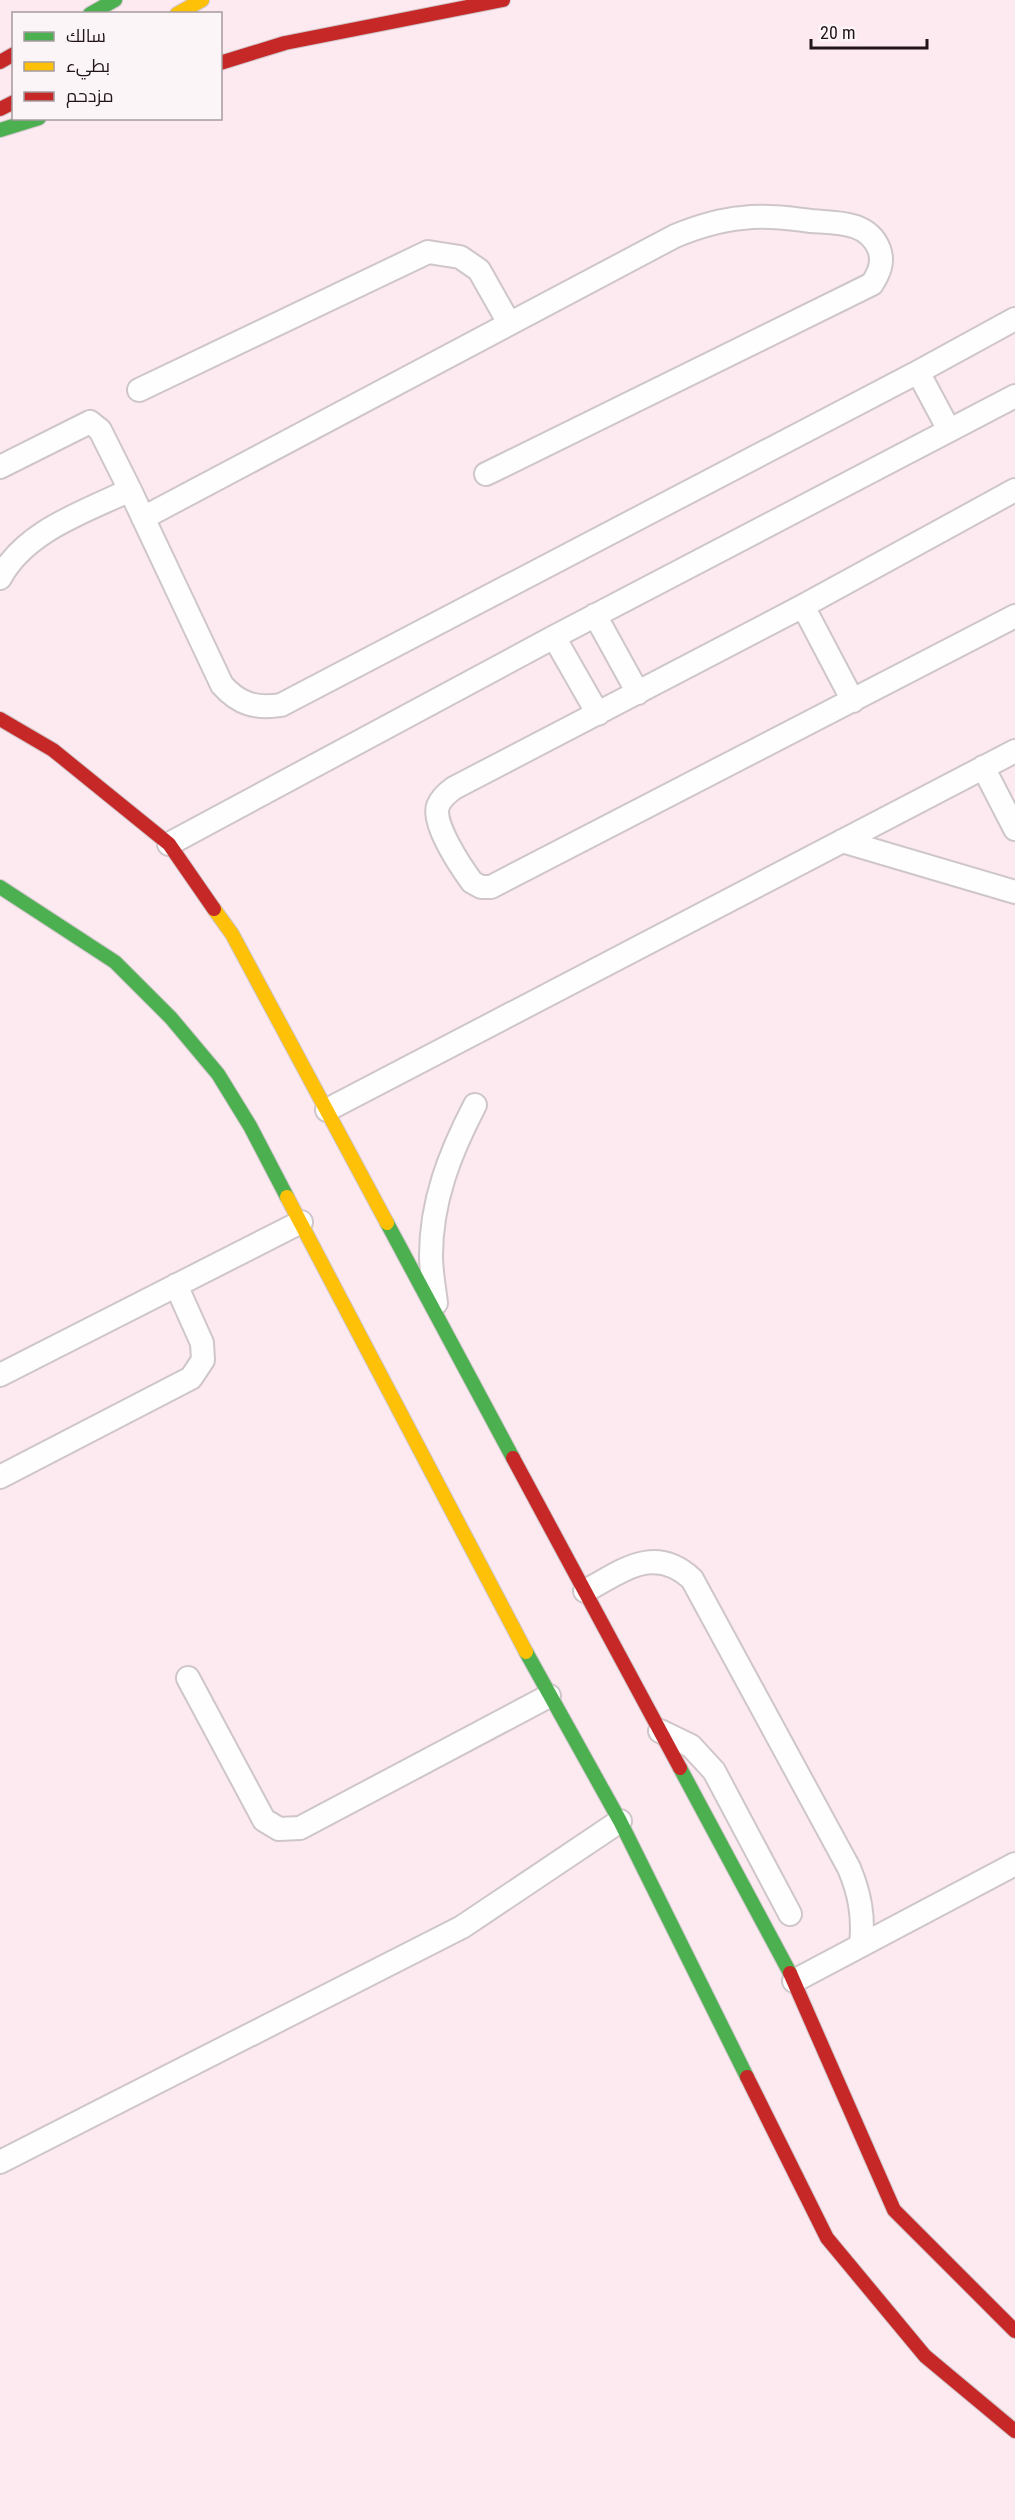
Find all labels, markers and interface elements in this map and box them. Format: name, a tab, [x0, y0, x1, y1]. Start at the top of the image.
legend	[12, 12, 222, 120]
scale bar	[811, 12, 926, 50]
text: 20 m	[820, 22, 855, 43]
text: سالك	[66, 25, 106, 46]
text: بطيء	[66, 55, 110, 80]
text: مزدحم	[66, 85, 114, 108]

